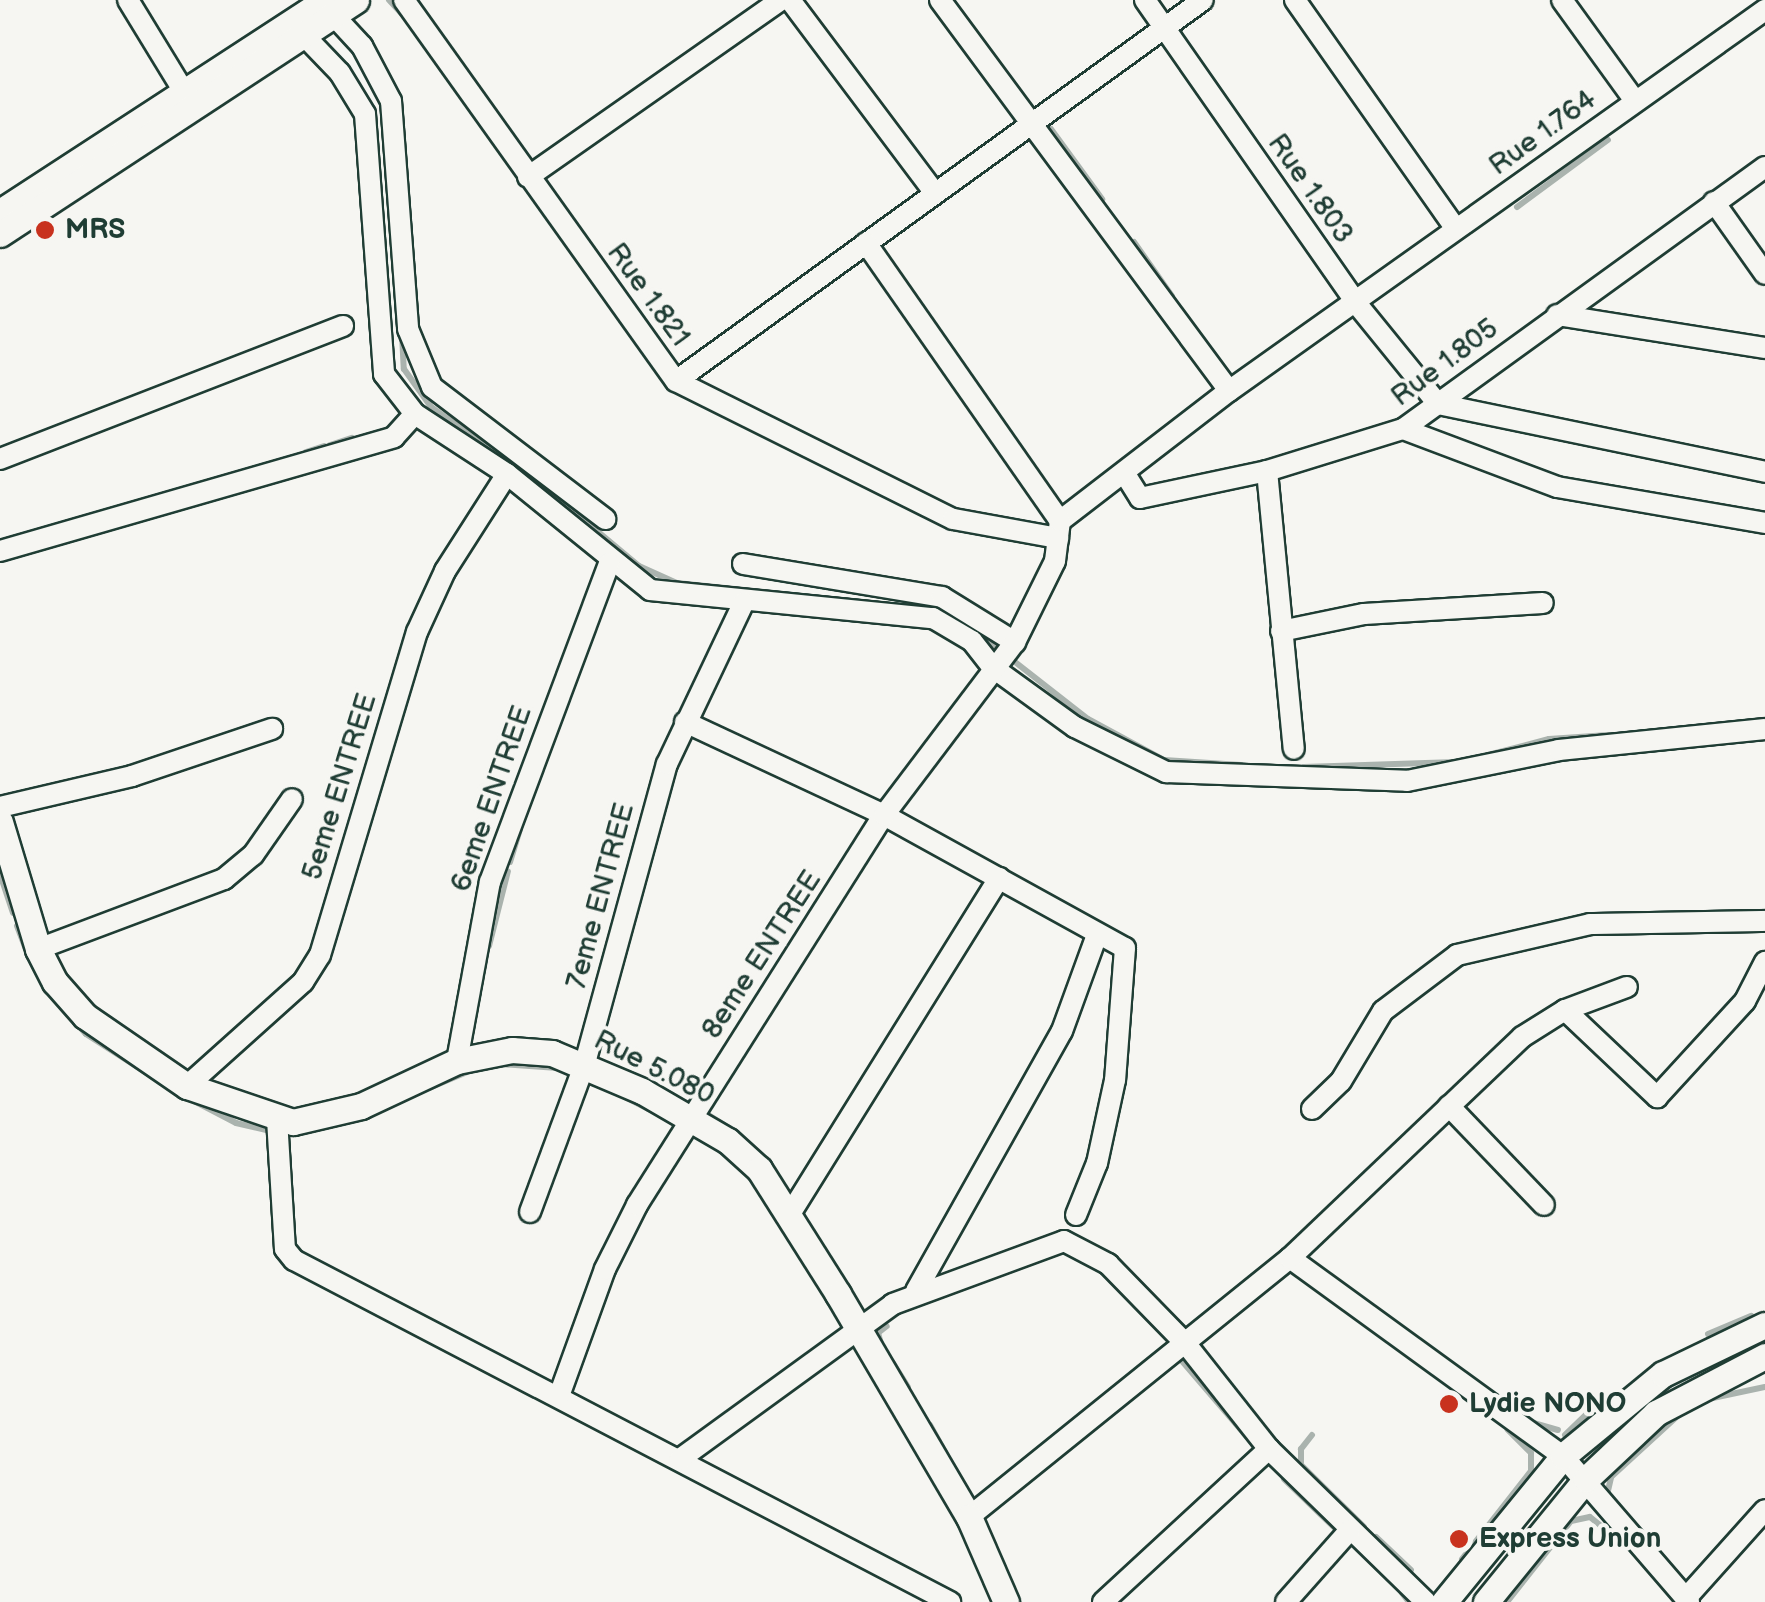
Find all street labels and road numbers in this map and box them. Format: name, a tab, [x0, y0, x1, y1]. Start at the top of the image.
street label: Rue 1.764	[1483, 83, 1603, 183]
street label: Rue 1.803	[1260, 128, 1360, 250]
street label: Rue 1.821	[599, 237, 697, 353]
street label: Rue 1.805	[1385, 312, 1505, 414]
street label: 5eme ENTREE	[296, 690, 384, 884]
street label: 6eme ENTREE	[445, 702, 539, 896]
street label: 7eme ENTREE	[560, 799, 642, 993]
street label: 8eme ENTREE	[695, 865, 829, 1045]
street label: Rue 5.080	[588, 1023, 720, 1113]

